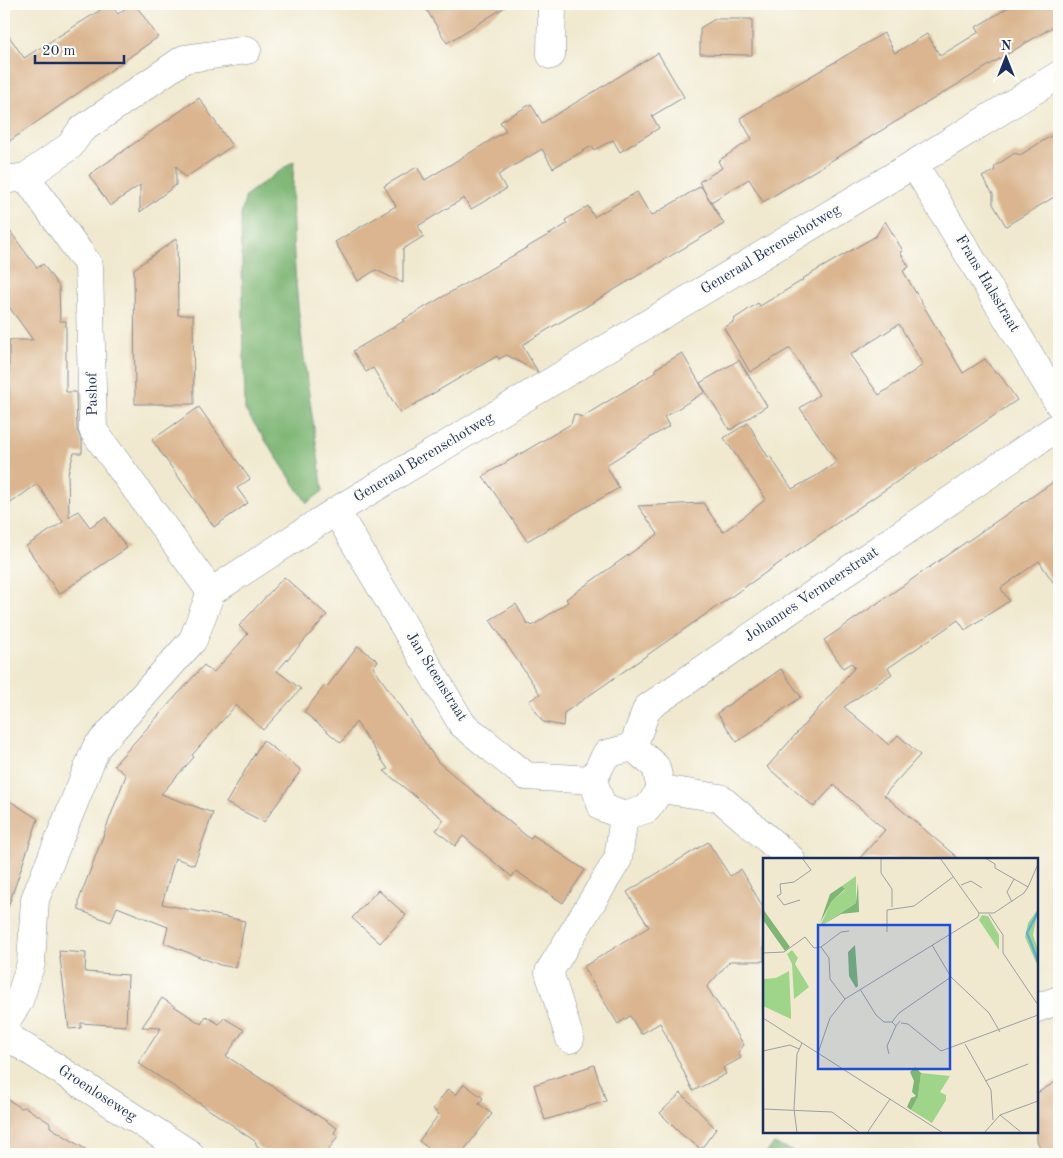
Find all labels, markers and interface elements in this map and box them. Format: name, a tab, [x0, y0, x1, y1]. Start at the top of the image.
scale bar	[35, 32, 124, 64]
north arrow	[980, 32, 1030, 82]
text: N	[1001, 39, 1012, 53]
text: 20 m	[42, 44, 76, 59]
street label: Generaal Berenschotweg	[698, 202, 844, 298]
street label: Frans Halsstraat	[952, 233, 1022, 335]
street label: Pashof	[85, 371, 101, 416]
street label: Generaal Berenschotweg	[351, 410, 497, 506]
street label: Johannes Vermeerstraat	[742, 545, 882, 645]
street label: Jan Steenstraat	[403, 630, 469, 724]
inset map	[763, 858, 1038, 1133]
street label: Groenloseweg	[55, 1063, 139, 1125]

